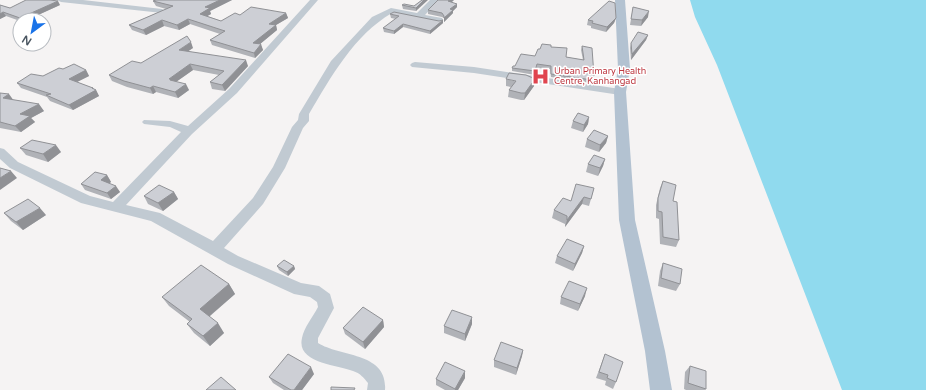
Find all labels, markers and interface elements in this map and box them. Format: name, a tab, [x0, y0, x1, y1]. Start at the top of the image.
north arrow	[12, 12, 52, 52]
text: N	[20, 32, 34, 48]
hospital icon: Urban Primary Health Centre, Kanhangad	[531, 66, 551, 86]
place label: Urban Primary Health Centre, Kanhangad	[554, 66, 646, 87]

